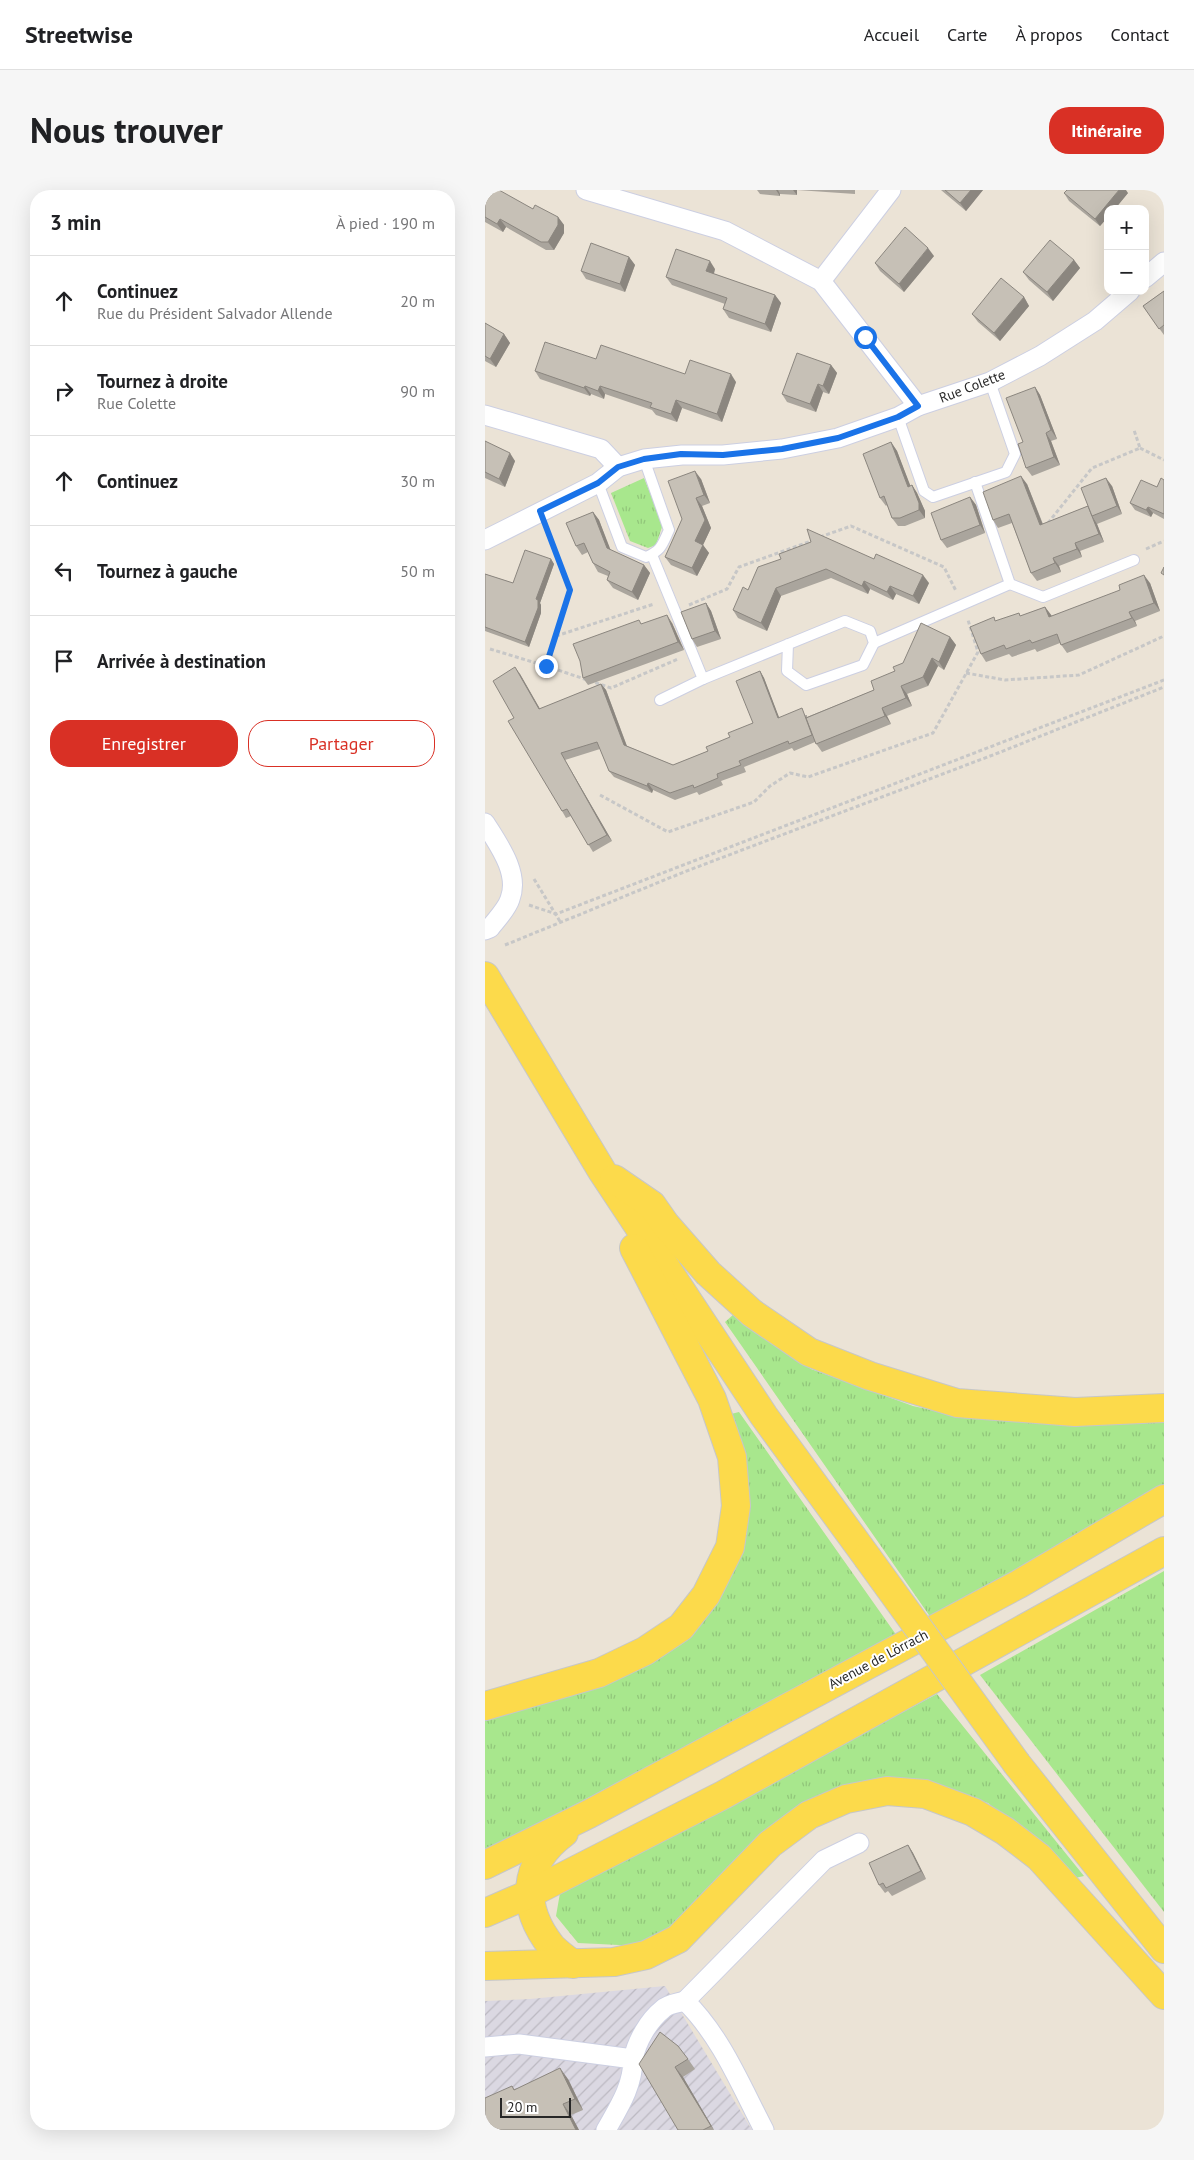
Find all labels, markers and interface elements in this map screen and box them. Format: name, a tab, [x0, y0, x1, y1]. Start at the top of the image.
text: Streetwise	[25, 19, 133, 50]
text: Accueil	[864, 23, 919, 46]
text: Carte	[947, 23, 988, 46]
text: À propos	[1016, 23, 1083, 46]
text: Contact	[1111, 23, 1169, 46]
text: Nous trouver	[30, 107, 223, 153]
button: Itinéraire	[1049, 107, 1164, 154]
map controls	[1104, 205, 1149, 295]
button: +	[1104, 205, 1149, 250]
text: 3 min	[50, 209, 101, 236]
text: À pied · 190 m	[336, 213, 435, 233]
button: −	[1104, 250, 1149, 295]
text: Continuez	[97, 279, 178, 303]
icon: ahead	[50, 287, 78, 315]
text: 20 m	[400, 291, 435, 311]
text: Rue du Président Salvador Allende	[97, 303, 333, 323]
route start	[854, 326, 877, 349]
street label: Rue Colette	[936, 365, 1008, 407]
text: Tournez à droite	[97, 369, 228, 393]
icon: right	[50, 377, 78, 405]
text: 90 m	[400, 381, 435, 401]
text: Rue Colette	[97, 393, 176, 413]
icon: ahead	[50, 467, 78, 495]
text: Continuez	[97, 469, 178, 493]
text: 30 m	[400, 471, 435, 491]
icon: left	[50, 557, 78, 585]
text: Tournez à gauche	[97, 559, 238, 583]
text: 50 m	[400, 561, 435, 581]
icon: arrive	[50, 647, 78, 675]
text: Arrivée à destination	[97, 649, 266, 673]
route end	[535, 655, 558, 678]
button: Enregistrer	[50, 720, 238, 767]
button: Partager	[248, 720, 435, 767]
street label: Avenue de Lörrach	[825, 1625, 931, 1693]
scale bar	[500, 2095, 571, 2118]
text: 20 m	[507, 2098, 537, 2116]

